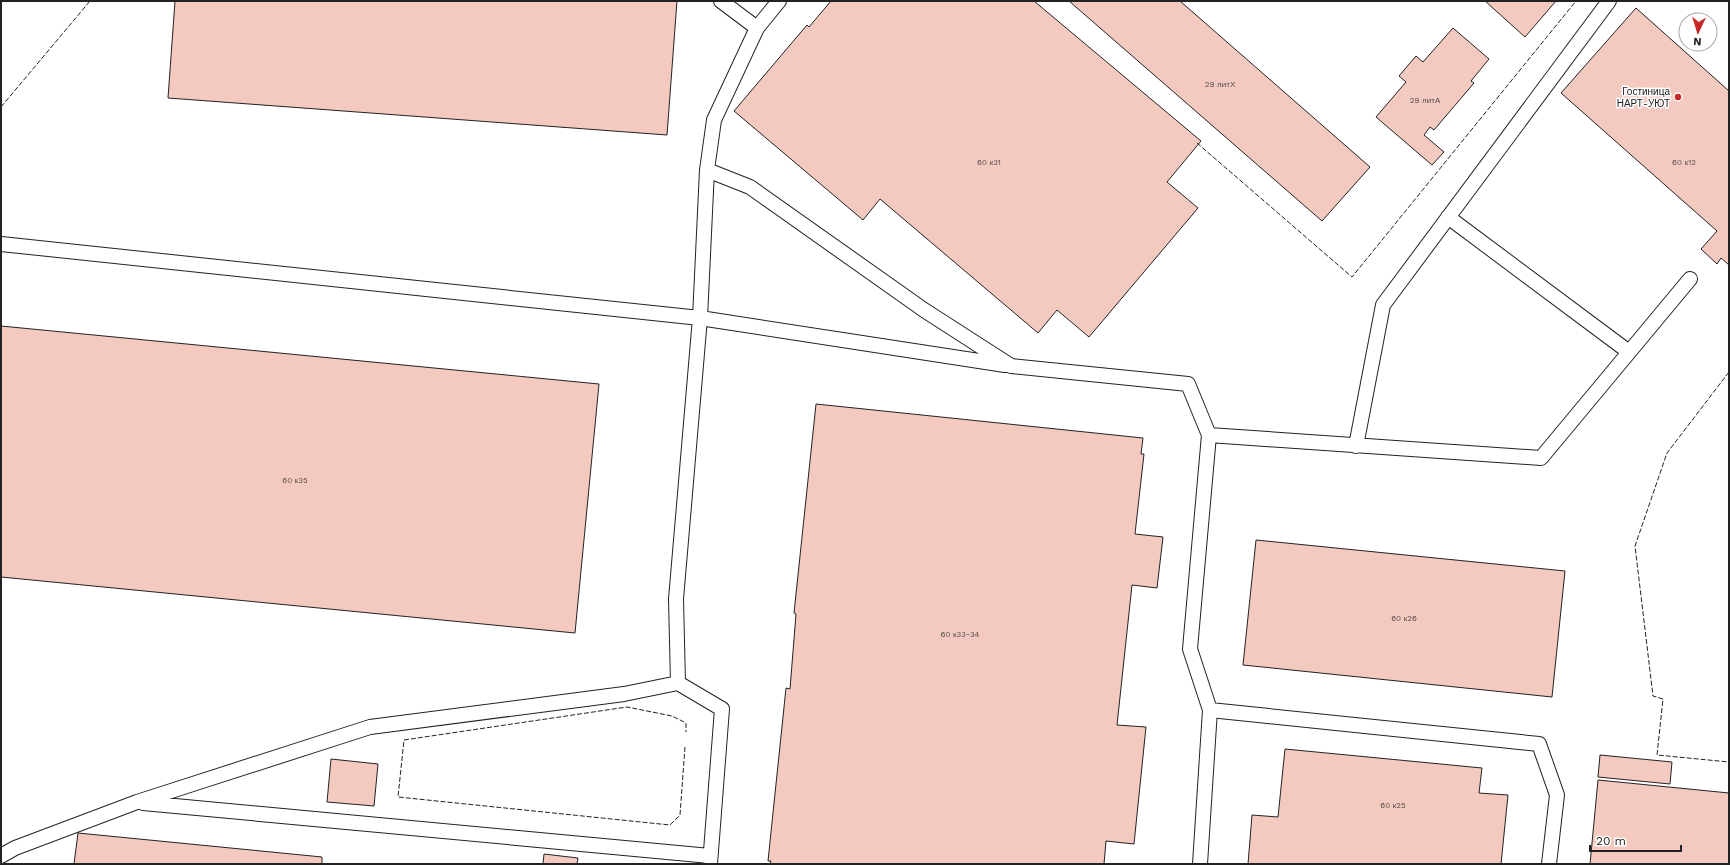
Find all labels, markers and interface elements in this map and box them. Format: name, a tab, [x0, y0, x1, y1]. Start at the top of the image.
north arrow	[1678, 12, 1718, 52]
text: N	[1693, 35, 1702, 48]
house number: 29 литХ	[1205, 80, 1236, 89]
place label: Гостиница НАРТ-УЮТ	[1617, 86, 1670, 109]
marker: Гостиница НАРТ-УЮТ	[1673, 92, 1683, 102]
house number: 29 литА	[1410, 96, 1441, 105]
house number: 60 к31	[977, 158, 1001, 167]
house number: 60 к12	[1672, 158, 1696, 167]
house number: 60 к35	[282, 476, 308, 485]
house number: 60 к26	[1391, 614, 1417, 623]
house number: 60 к33-34	[941, 630, 980, 639]
house number: 60 к25	[1380, 801, 1406, 810]
scale bar	[1590, 827, 1681, 853]
text: 20 m	[1596, 834, 1626, 848]

